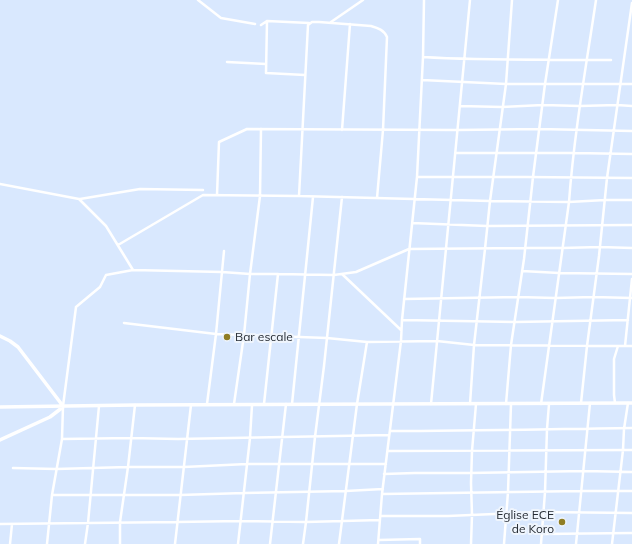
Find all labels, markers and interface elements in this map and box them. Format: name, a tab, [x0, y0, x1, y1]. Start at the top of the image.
place label: Bar escale	[235, 330, 293, 344]
marker: Bar escale	[222, 332, 232, 342]
place label: Église ECE de Koro	[496, 508, 554, 536]
marker: Église ECE de Koro	[557, 517, 567, 527]

